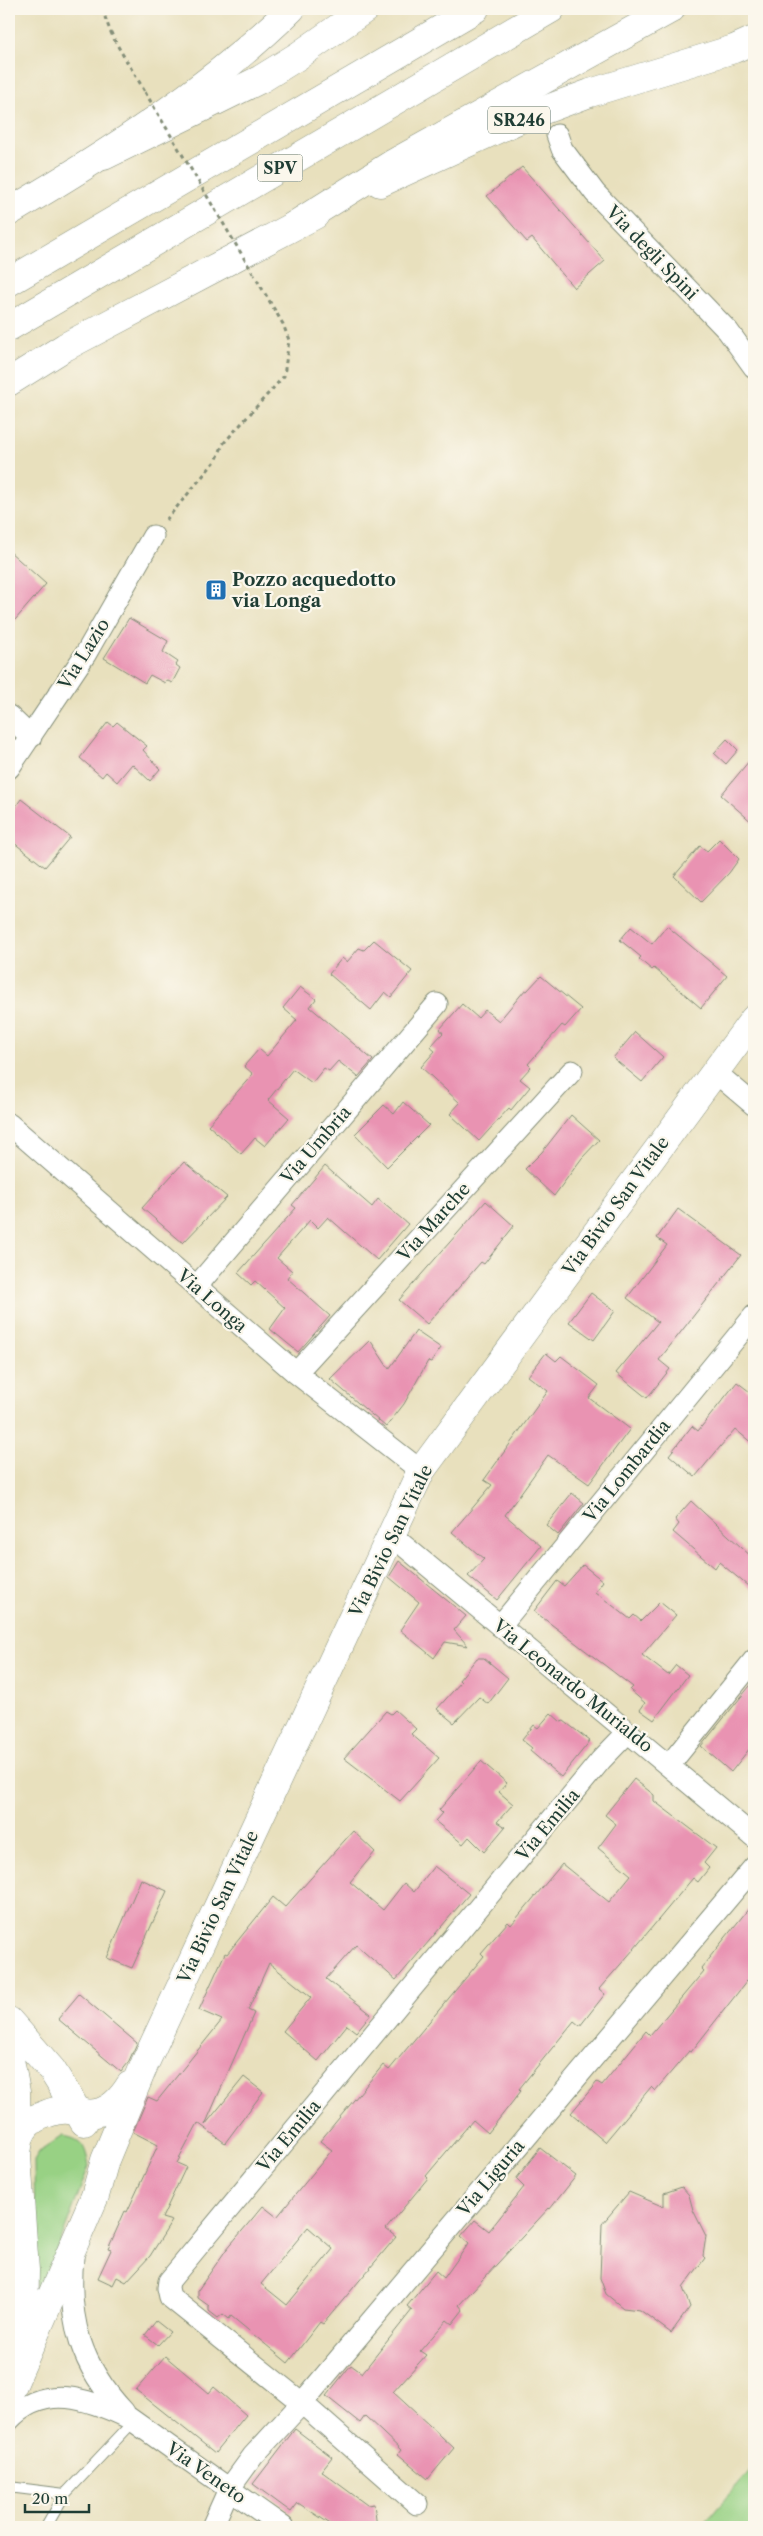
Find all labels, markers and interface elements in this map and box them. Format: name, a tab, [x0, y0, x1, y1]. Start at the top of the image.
road number: SR246	[488, 106, 550, 134]
road number: SPV	[258, 154, 302, 182]
street label: Via degli Spini	[601, 200, 703, 305]
place label: Pozzo acquedotto via Longa	[231, 569, 396, 612]
building icon: Pozzo acquedotto via Longa	[204, 578, 228, 602]
street label: Via Lazio	[53, 614, 114, 694]
street label: Via Umbria	[276, 1101, 356, 1189]
street label: Via Bivio San Vitale	[558, 1132, 674, 1281]
street label: Via Marche	[392, 1178, 475, 1267]
street label: Via Longa	[172, 1264, 252, 1338]
street label: Via Lombardia	[578, 1415, 675, 1528]
street label: Via Bivio San Vitale	[344, 1461, 437, 1622]
street label: Via Leonardo Murialdo	[488, 1614, 657, 1757]
street label: Via Emilia	[511, 1784, 585, 1866]
street label: Via Bivio San Vitale	[172, 1827, 263, 1988]
street label: Via Emilia	[252, 2095, 326, 2177]
street label: Via Liguria	[452, 2135, 530, 2221]
street label: Via Veneto	[161, 2437, 250, 2508]
scale bar	[25, 2481, 89, 2513]
text: 20 m	[32, 2489, 68, 2508]

